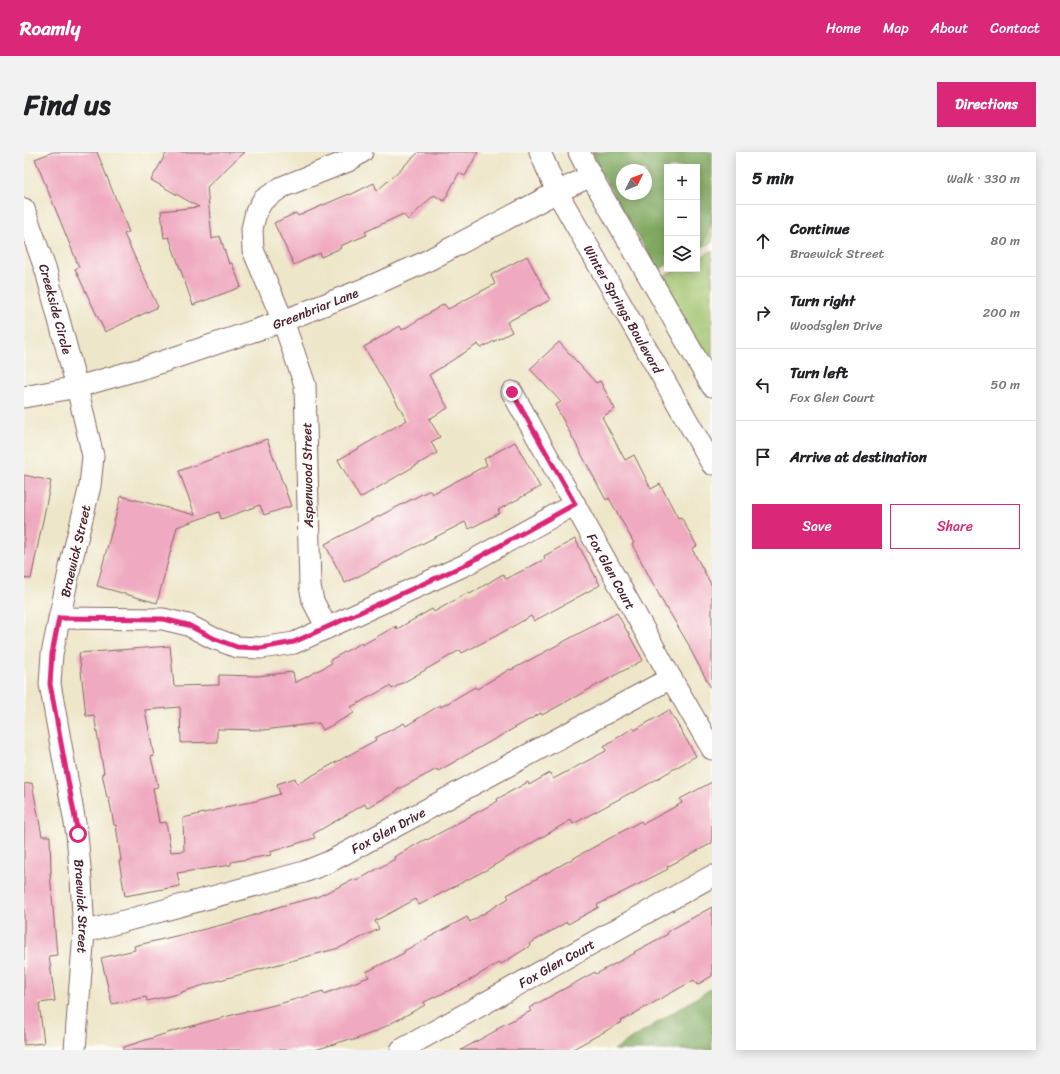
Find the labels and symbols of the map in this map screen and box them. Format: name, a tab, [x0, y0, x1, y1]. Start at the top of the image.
north arrow	[616, 164, 652, 200]
street label: Winter Springs Boulevard	[577, 240, 670, 379]
street label: Creekside Circle	[32, 260, 79, 357]
street label: Greenbriar Lane	[269, 281, 362, 336]
route end	[503, 383, 521, 401]
street label: Aspenwood Street	[295, 422, 320, 529]
street label: Braewick Street	[54, 502, 97, 600]
street label: Fox Glen Court	[580, 529, 642, 614]
street label: Fox Glen Drive	[347, 801, 430, 860]
route start	[69, 825, 87, 843]
street label: Braewick Street	[67, 858, 95, 954]
street label: Fox Glen Court	[514, 933, 600, 994]

